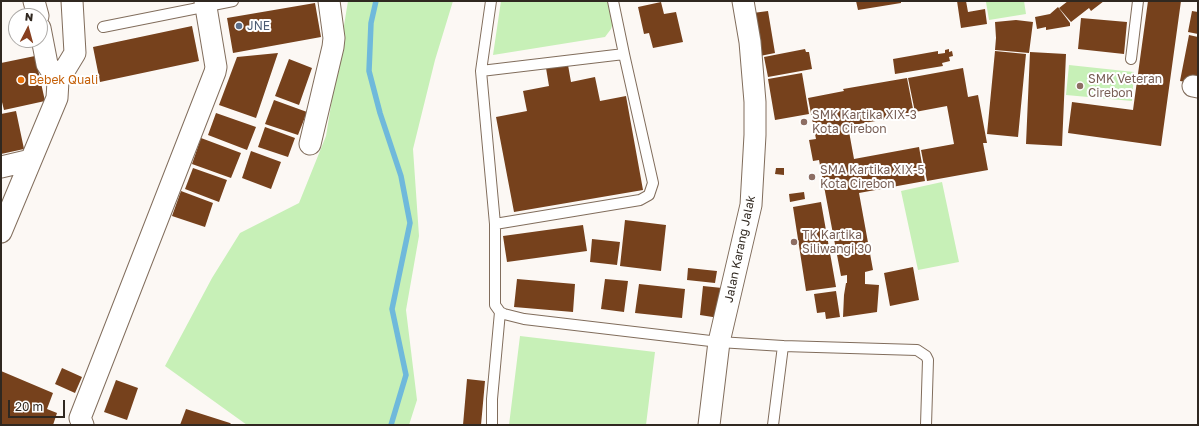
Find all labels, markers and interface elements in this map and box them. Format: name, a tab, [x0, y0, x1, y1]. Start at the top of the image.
north arrow	[8, 8, 48, 48]
text: N	[24, 10, 34, 23]
place label: JNE	[247, 19, 270, 33]
marker: JNE	[234, 21, 244, 31]
place label: SMK Veteran Cirebon	[1088, 72, 1162, 100]
place label: Bebek Quali	[29, 73, 98, 87]
marker: Bebek Quali	[16, 75, 26, 85]
marker: SMK Veteran Cirebon	[1075, 81, 1085, 91]
place label: SMK Kartika XIX-3 Kota Cirebon	[812, 108, 917, 136]
marker: SMK Kartika XIX-3 Kota Cirebon	[799, 117, 809, 127]
place label: SMA Kartika XIX-5 Kota Cirebon	[820, 163, 924, 191]
marker: SMA Kartika XIX-5 Kota Cirebon	[807, 172, 817, 182]
street label: Jalan Karang Jalak	[722, 194, 758, 304]
place label: TK Kartika Siliwangi 30	[802, 228, 872, 256]
marker: TK Kartika Siliwangi 30	[789, 237, 799, 247]
scale bar	[10, 392, 67, 418]
text: 20 m	[15, 399, 43, 414]

